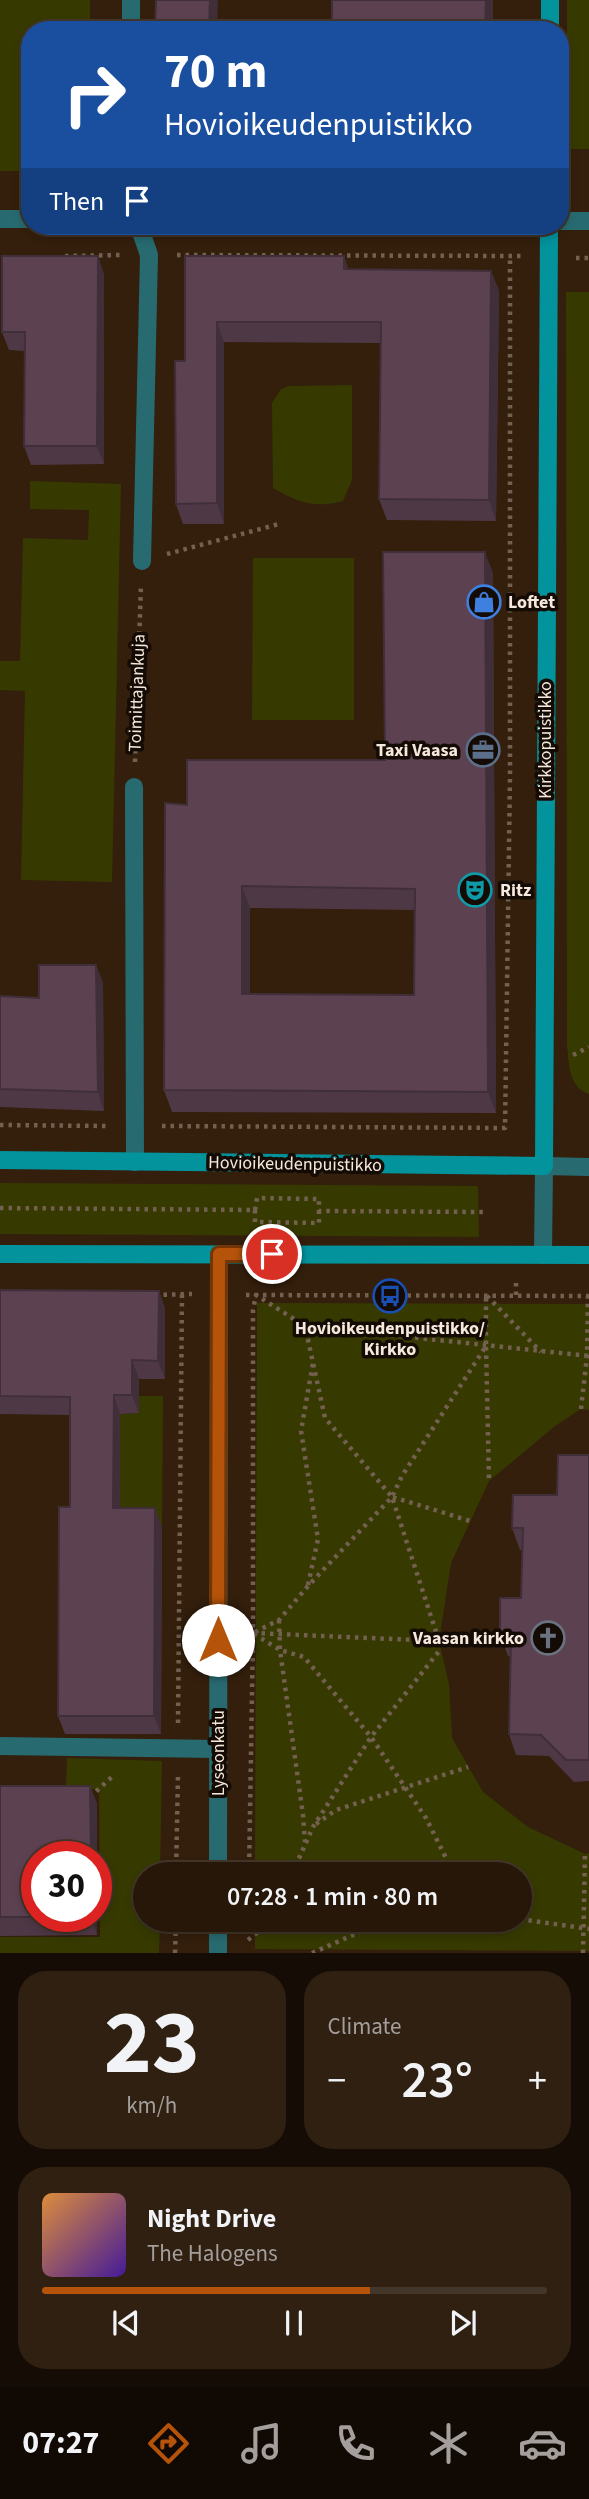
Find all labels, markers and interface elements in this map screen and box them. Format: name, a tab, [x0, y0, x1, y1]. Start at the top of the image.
text: 70 m	[164, 37, 268, 107]
icon: right	[49, 49, 140, 140]
text: Hovioikeudenpuistikko	[164, 102, 473, 148]
icon: arrive	[118, 182, 156, 220]
text: Then	[49, 183, 104, 220]
shop icon: Loftet	[465, 583, 503, 621]
place label: Loftet	[508, 590, 555, 615]
street label: Toimittajankuja	[122, 634, 152, 752]
street label: Kirkkopuistikko	[533, 681, 558, 799]
office icon: Taxi Vaasa	[464, 731, 502, 769]
place label: Taxi Vaasa	[376, 738, 458, 763]
theatre icon: Ritz	[456, 871, 494, 909]
place label: Ritz	[500, 878, 531, 903]
street label: Hovioikeudenpuistikko	[208, 1150, 382, 1178]
pin	[242, 1224, 302, 1284]
icon: arrive	[253, 1235, 291, 1273]
bus stop icon: Hovioikeudenpuistikko/ Kirkko	[371, 1277, 409, 1315]
place label: Hovioikeudenpuistikko/ Kirkko	[295, 1316, 485, 1362]
position arrow	[181, 1603, 255, 1677]
church icon: Vaasan kirkko	[529, 1619, 567, 1657]
place label: Vaasan kirkko	[412, 1626, 524, 1651]
street label: Lyseonkatu	[206, 1710, 231, 1796]
speed limit sign: 30	[21, 1841, 112, 1932]
text: 07:28 · 1 min · 80 m	[227, 1878, 438, 1915]
text: 23	[104, 1979, 200, 2108]
text: Climate	[328, 2010, 401, 2043]
text: 23°	[402, 2044, 473, 2118]
text: −	[328, 2054, 346, 2108]
text: +	[528, 2054, 547, 2108]
text: km/h	[126, 2089, 177, 2122]
text: Night Drive	[147, 2200, 276, 2237]
text: The Halogens	[147, 2237, 278, 2270]
icon: previous	[107, 2304, 145, 2342]
icon: pause	[275, 2304, 313, 2342]
icon: next	[444, 2304, 482, 2342]
icon: directions	[144, 2419, 193, 2468]
icon: music	[237, 2419, 286, 2468]
icon: phone	[331, 2419, 380, 2468]
icon: climate	[424, 2419, 473, 2468]
icon: car	[518, 2419, 567, 2468]
text: 07:27	[22, 2420, 99, 2466]

